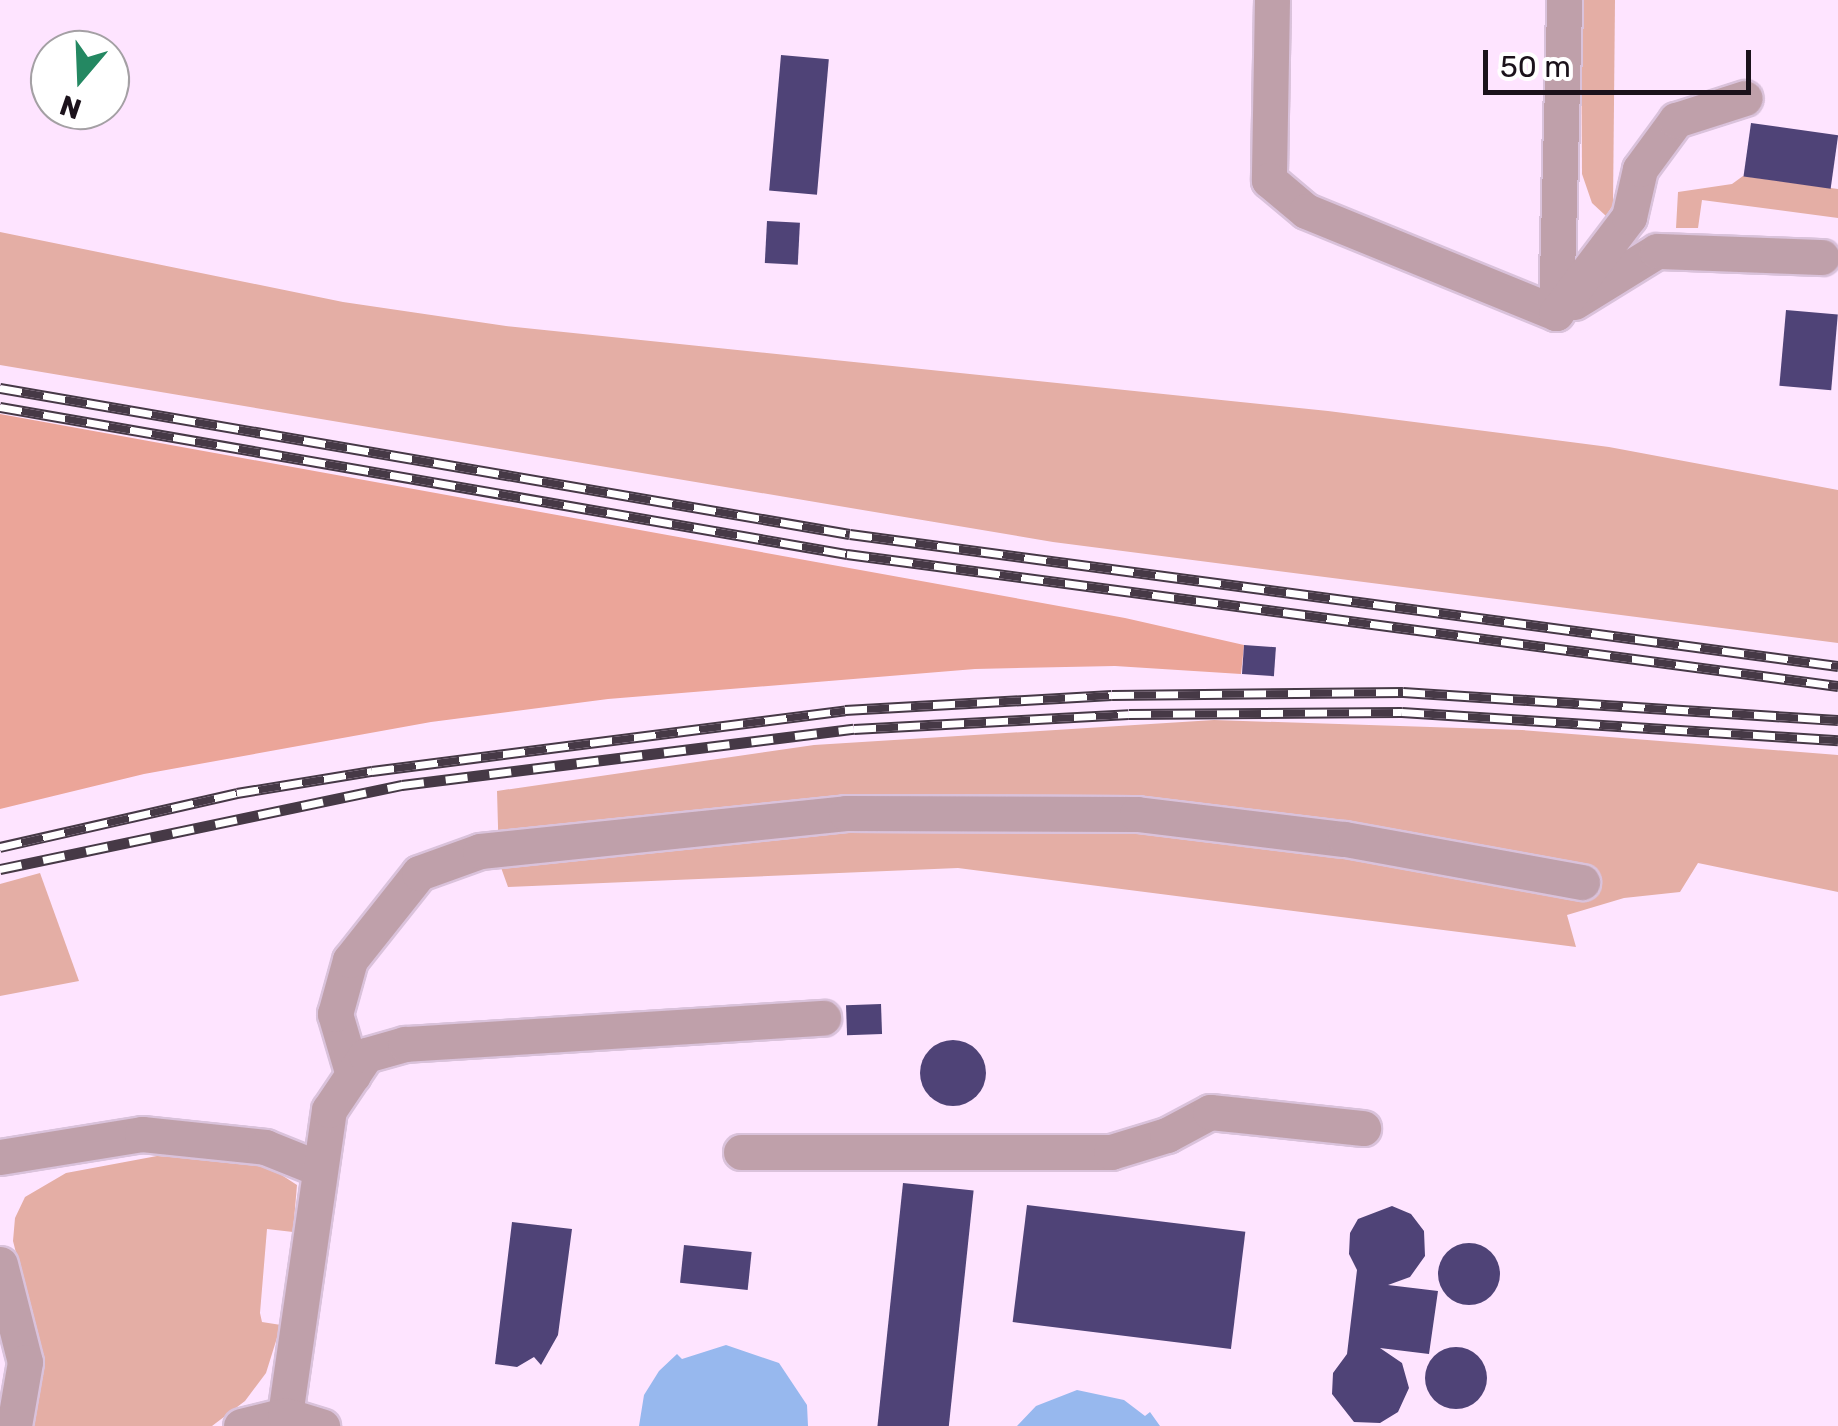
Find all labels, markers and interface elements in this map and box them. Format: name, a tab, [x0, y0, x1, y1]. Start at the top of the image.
north arrow	[30, 30, 130, 130]
scale bar	[1488, 30, 1756, 92]
text: 50 m	[1500, 49, 1571, 85]
text: N	[56, 88, 86, 126]

